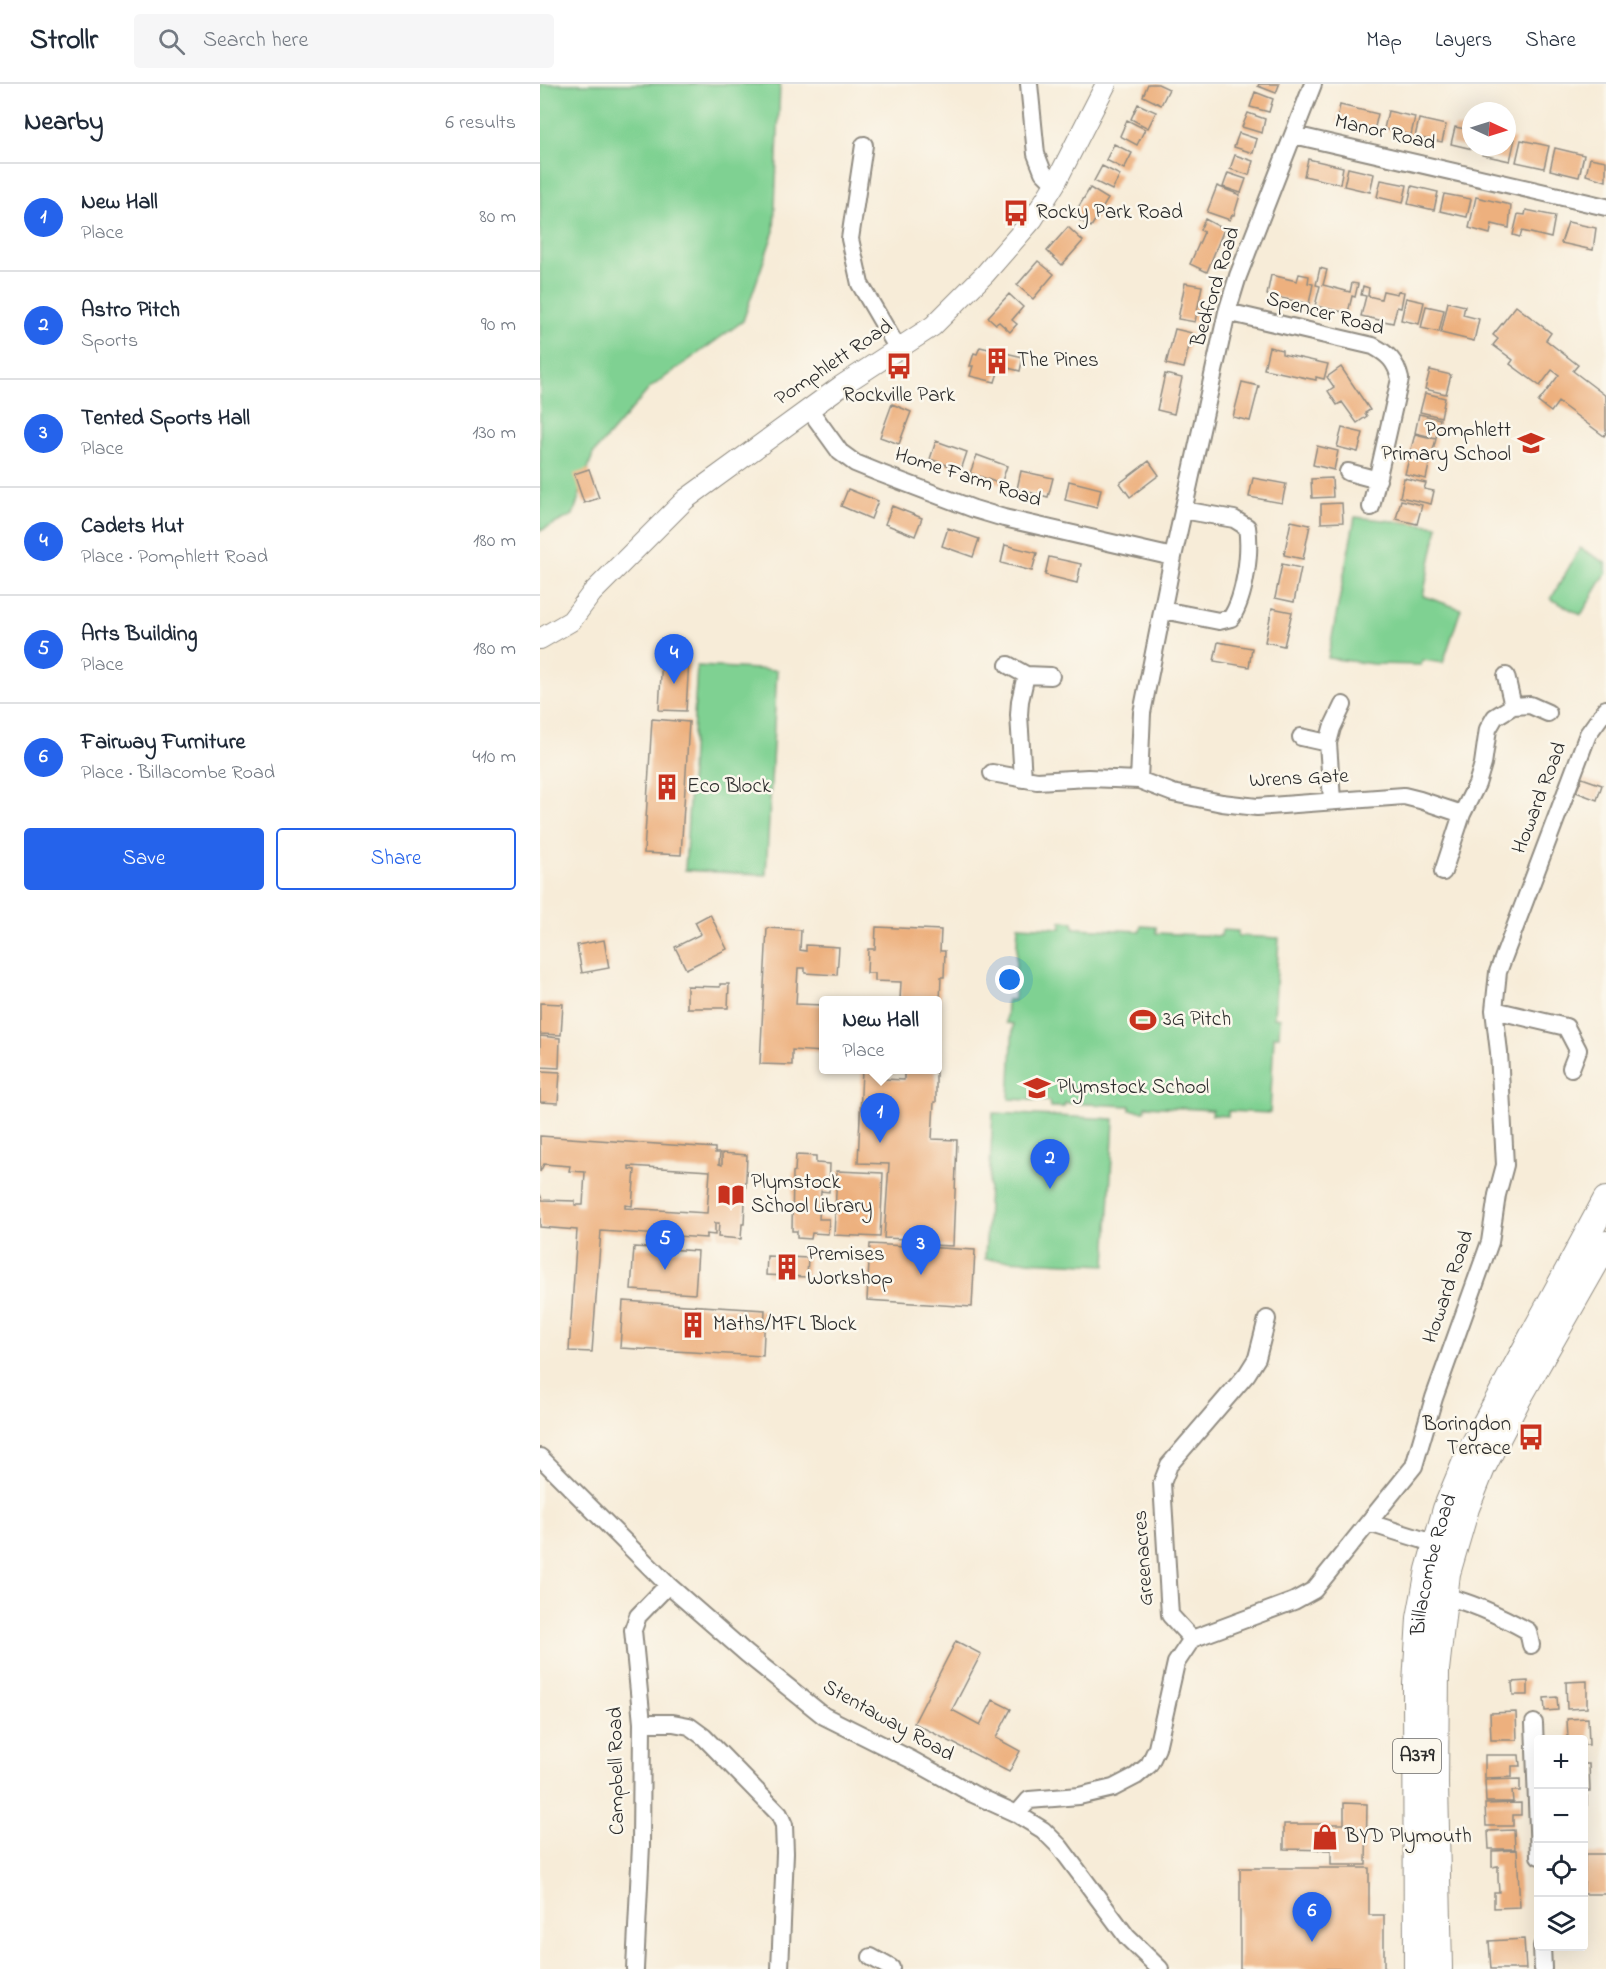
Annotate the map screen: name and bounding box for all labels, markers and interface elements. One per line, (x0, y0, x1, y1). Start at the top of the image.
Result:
search box (134, 14, 554, 68)
text: Strollr (30, 21, 98, 62)
icon: search (155, 25, 188, 58)
text: Search here (203, 25, 308, 57)
text: Map (1366, 26, 1402, 56)
text: Layers (1435, 26, 1492, 56)
text: Share (1525, 26, 1576, 56)
north arrow (1462, 102, 1516, 156)
text: Nearby (24, 104, 103, 142)
street label: Manor Road (1332, 107, 1439, 159)
text: 6 results (445, 109, 516, 138)
text: New Hall (81, 187, 158, 219)
bus stop icon: Rocky Park Road (1001, 198, 1031, 228)
place label: Rocky Park Road (1036, 198, 1183, 230)
text: 1 (40, 203, 47, 232)
text: 80 m (479, 203, 516, 232)
text: Place (81, 219, 123, 248)
street label: Bedford Road (1183, 223, 1249, 352)
street label: Spencer Road (1263, 284, 1387, 344)
text: Astro Pitch (81, 295, 180, 327)
text: 2 (39, 311, 48, 340)
text: 90 m (481, 311, 516, 340)
street label: Pomphlett Road (769, 312, 899, 414)
text: Sports (81, 327, 138, 356)
building icon: The Pines (982, 346, 1012, 376)
place label: The Pines (1017, 346, 1099, 376)
bus stop icon: Rockville Park (884, 351, 914, 381)
place label: Rockville Park (843, 381, 956, 411)
text: Tented Sports Hall (81, 403, 250, 435)
place label: Pomphlett Primary School (1381, 416, 1511, 472)
text: 3 (39, 419, 48, 448)
text: 130 m (472, 419, 516, 448)
school or university icon: Pomphlett Primary School (1516, 428, 1546, 458)
text: Place (81, 435, 123, 464)
street label: Home Farm Road (891, 440, 1045, 516)
text: Cadets Hut (81, 511, 184, 543)
text: 4 (39, 527, 48, 556)
text: 180 m (473, 527, 516, 556)
text: Place · Pomphlett Road (81, 543, 268, 572)
text: Arts Building (81, 619, 198, 651)
pin: 4 (654, 634, 694, 684)
text: 5 (38, 635, 49, 664)
text: 180 m (473, 635, 516, 664)
text: Place (81, 651, 123, 680)
text: Fairway Furniture (81, 727, 245, 759)
street label: Howard Road (1505, 738, 1575, 858)
text: 6 (39, 743, 48, 772)
text: 410 m (472, 743, 516, 772)
text: Place · Billacombe Road (81, 759, 275, 788)
street label: Wrens Gate (1249, 761, 1350, 797)
building icon: Eco Block (652, 772, 682, 802)
place label: Eco Block (687, 772, 772, 802)
button: Save (24, 828, 264, 890)
button: Share (276, 828, 516, 890)
your location (995, 965, 1024, 994)
popup (819, 996, 942, 1074)
text: New Hall (842, 1005, 919, 1037)
sports icon: 3G Pitch (1128, 1005, 1158, 1035)
place label: 3G Pitch (1163, 1005, 1231, 1035)
text: Place (842, 1037, 885, 1066)
school or university icon: Plymstock School (1022, 1073, 1052, 1103)
place label: Plymstock School (1057, 1073, 1209, 1105)
pin: 1 (860, 1094, 900, 1143)
pin: 2 (1030, 1140, 1070, 1189)
place label: Plymstock School Library (751, 1168, 872, 1224)
library icon: Plymstock School Library (716, 1180, 746, 1210)
pin: 5 (646, 1220, 684, 1270)
pin: 3 (902, 1226, 940, 1275)
street label: Howard Road (1416, 1226, 1482, 1347)
place label: Premises Workshop (807, 1240, 893, 1294)
building icon: Premises Workshop (772, 1252, 802, 1282)
building icon: Maths/MFL Block (678, 1310, 708, 1340)
place label: Maths/MFL Block (713, 1310, 857, 1340)
place label: Boringdon Terrace (1422, 1410, 1512, 1464)
bus stop icon: Boringdon Terrace (1516, 1422, 1546, 1452)
street label: Billacombe Road (1404, 1489, 1466, 1637)
street label: Greenacres (1126, 1509, 1162, 1607)
street label: Stentaway Road (816, 1672, 959, 1771)
street label: Campbell Road (601, 1706, 633, 1835)
map controls (1534, 1735, 1588, 1951)
button: + (1534, 1735, 1588, 1789)
road number: A379 (1393, 1739, 1441, 1773)
button: − (1534, 1789, 1588, 1843)
shop icon: BYD Plymouth (1310, 1822, 1340, 1852)
place label: BYD Plymouth (1344, 1822, 1472, 1854)
button: locate (1534, 1843, 1588, 1897)
pin: 6 (1292, 1892, 1332, 1942)
button: layers (1534, 1897, 1588, 1951)

